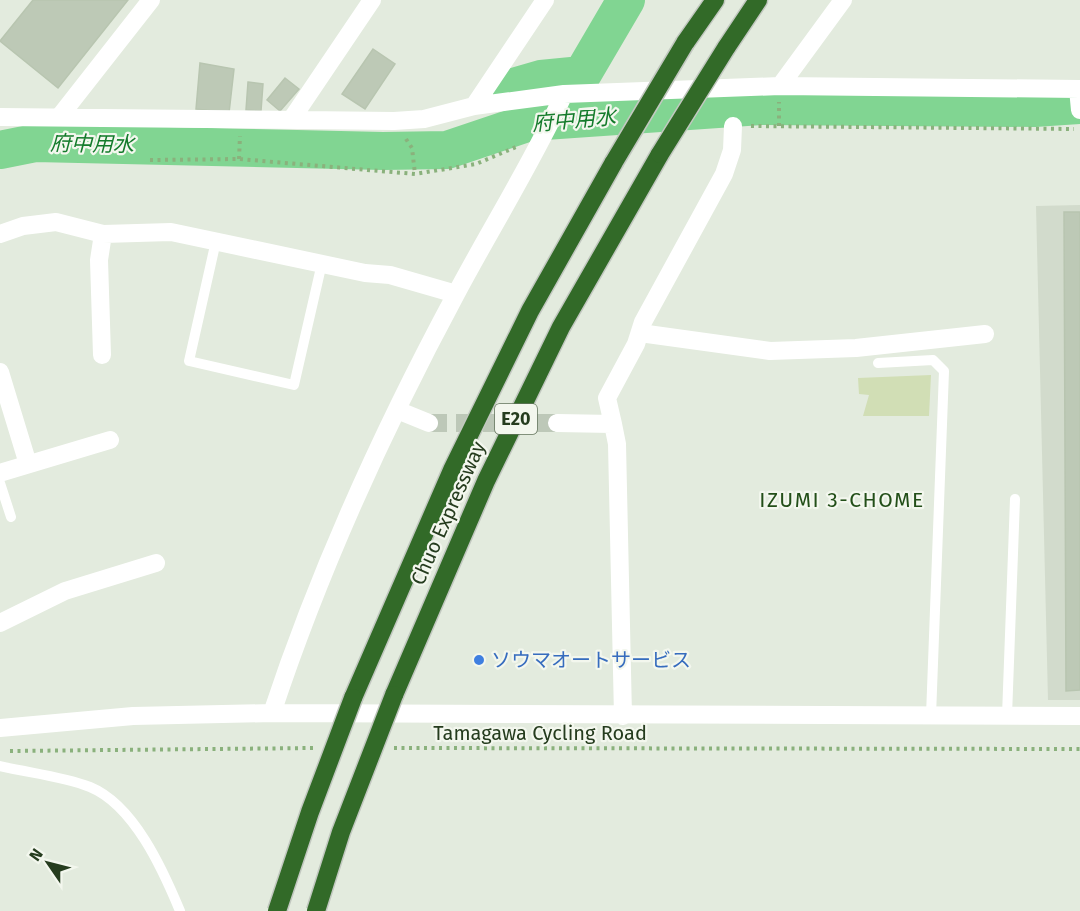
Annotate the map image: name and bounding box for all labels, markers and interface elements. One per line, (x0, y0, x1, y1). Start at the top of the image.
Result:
water label: 府中用水 (531, 103, 619, 137)
water label: 府中用水 (50, 130, 136, 158)
road number: E20 (495, 404, 537, 434)
street label: Chuo Expressway (406, 437, 490, 588)
district label: IZUMI 3-CHOME (759, 487, 925, 513)
place label: ソウマオートサービス (491, 648, 691, 672)
marker: ソウマオートサービス (472, 653, 486, 667)
street label: Tamagawa Cycling Road (433, 721, 647, 745)
north arrow (18, 833, 78, 893)
text: N (25, 845, 47, 864)

